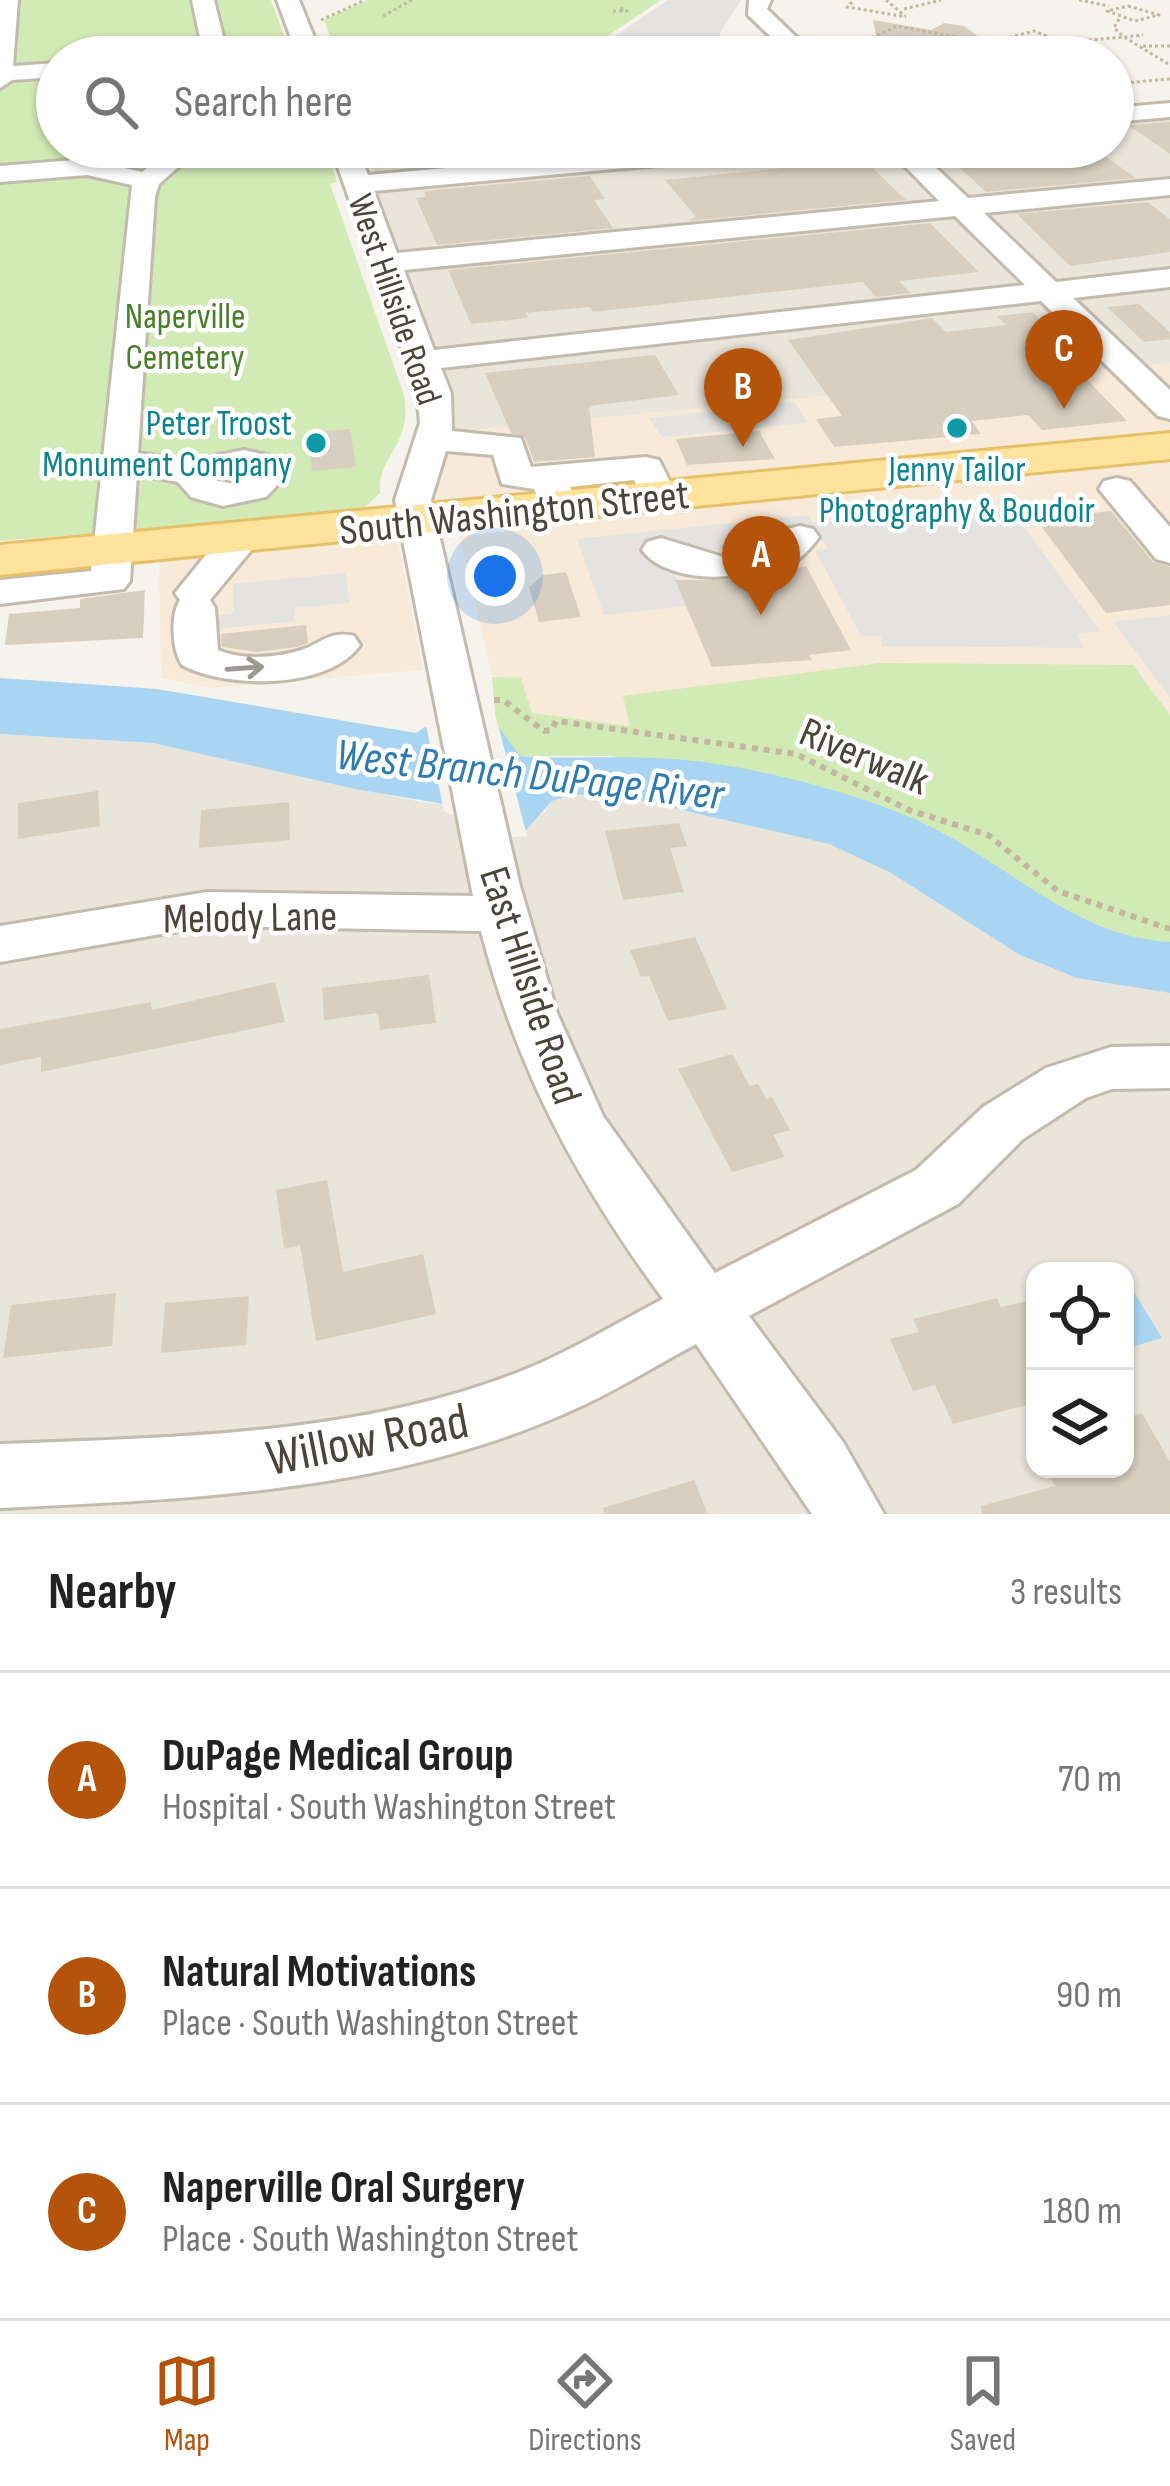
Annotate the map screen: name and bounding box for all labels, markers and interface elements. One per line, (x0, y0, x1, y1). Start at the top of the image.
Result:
search box (36, 36, 1134, 168)
icon: search (78, 69, 144, 135)
text: Search here (174, 75, 353, 130)
street label: West Hillside Road (337, 189, 450, 411)
park label: Naperville Cemetery (125, 296, 245, 380)
pin: C (1025, 310, 1103, 409)
pin: B (704, 348, 782, 447)
place label: Peter Troost Monument Company (42, 403, 292, 487)
marker: Jenny Tailor Photography & Boudoir (944, 415, 970, 441)
marker: Peter Troost Monument Company (303, 430, 329, 456)
place label: Jenny Tailor Photography & Boudoir (819, 449, 1095, 533)
street label: South Washington Street (337, 470, 692, 557)
pin: A (722, 516, 800, 615)
your location (465, 546, 525, 606)
one-way arrow (225, 656, 264, 679)
street label: Riverwalk (792, 707, 936, 807)
water label: West Branch DuPage River (333, 728, 727, 823)
street label: East Hillside Road (467, 861, 592, 1111)
street label: Melody Lane (163, 891, 338, 946)
map controls (1026, 1262, 1134, 1478)
button: locate (1026, 1262, 1134, 1370)
button: layers (1026, 1370, 1134, 1478)
street label: Willow Road (261, 1391, 474, 1490)
text: Nearby (48, 1562, 177, 1623)
text: 3 results (1010, 1569, 1122, 1616)
text: DuPage Medical Group (162, 1729, 514, 1784)
text: A (78, 1756, 96, 1803)
text: 70 m (1058, 1756, 1122, 1803)
text: Hospital · South Washington Street (162, 1784, 616, 1831)
text: Natural Motivations (162, 1945, 476, 2000)
text: B (78, 1972, 96, 2019)
text: 90 m (1056, 1972, 1122, 2019)
text: Place · South Washington Street (162, 2000, 578, 2047)
text: Naperville Oral Surgery (162, 2161, 525, 2216)
text: C (77, 2188, 97, 2235)
text: 180 m (1043, 2188, 1122, 2235)
text: Place · South Washington Street (162, 2216, 578, 2263)
tab: Map (154, 2348, 220, 2460)
tab: Directions (528, 2348, 642, 2460)
tab: Saved (950, 2348, 1016, 2460)

